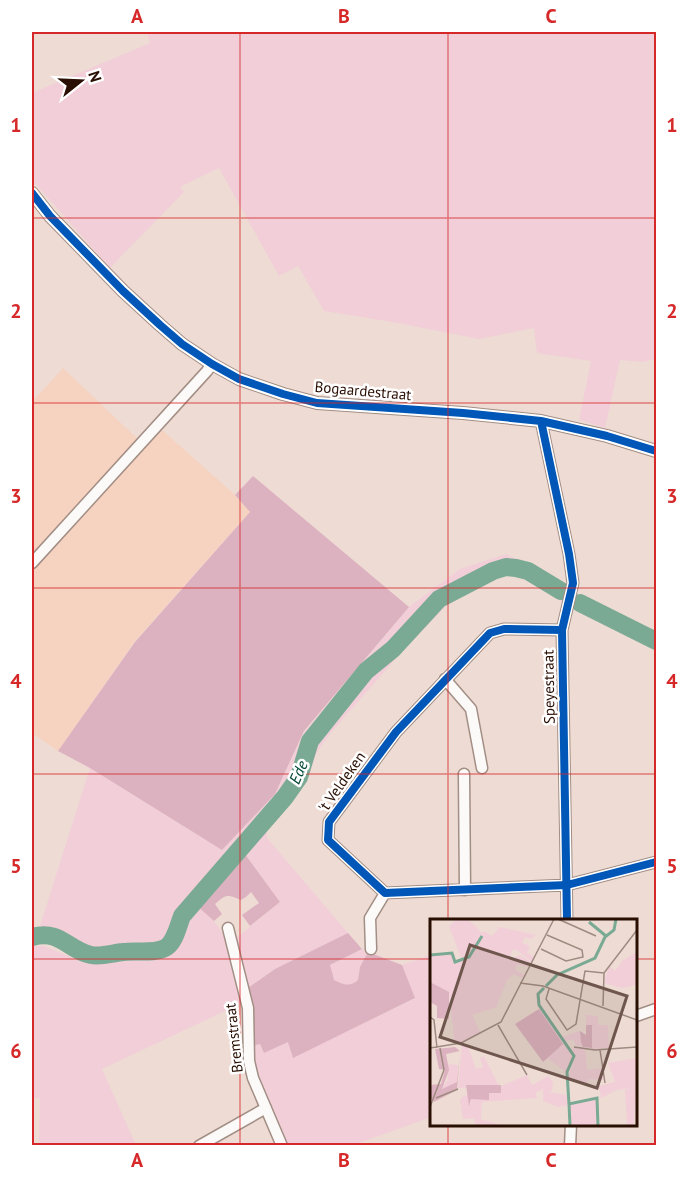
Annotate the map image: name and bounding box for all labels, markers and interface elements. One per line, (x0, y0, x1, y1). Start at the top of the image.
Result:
text: A (131, 3, 144, 29)
text: B (338, 3, 350, 29)
text: C (545, 3, 557, 29)
north arrow (51, 51, 111, 111)
text: N (84, 68, 106, 84)
text: 1 (10, 112, 22, 138)
text: 1 (666, 112, 678, 138)
text: 2 (10, 298, 22, 324)
text: 2 (666, 298, 678, 324)
street label: Bogaardestraat (314, 377, 412, 404)
text: 3 (10, 483, 22, 509)
text: 3 (666, 483, 678, 509)
street label: Speyestraat (538, 650, 559, 724)
text: 4 (10, 668, 22, 694)
text: 4 (666, 668, 678, 694)
street label: 't Veldeken (314, 748, 369, 816)
water label: Ede (284, 757, 312, 787)
text: 5 (10, 853, 22, 879)
text: 5 (666, 853, 678, 879)
inset map (430, 919, 637, 1126)
street label: Bremstraat (220, 1002, 247, 1074)
text: 6 (10, 1038, 22, 1064)
text: 6 (666, 1038, 678, 1064)
text: A (131, 1147, 144, 1173)
text: B (338, 1147, 350, 1173)
text: C (545, 1147, 557, 1173)

